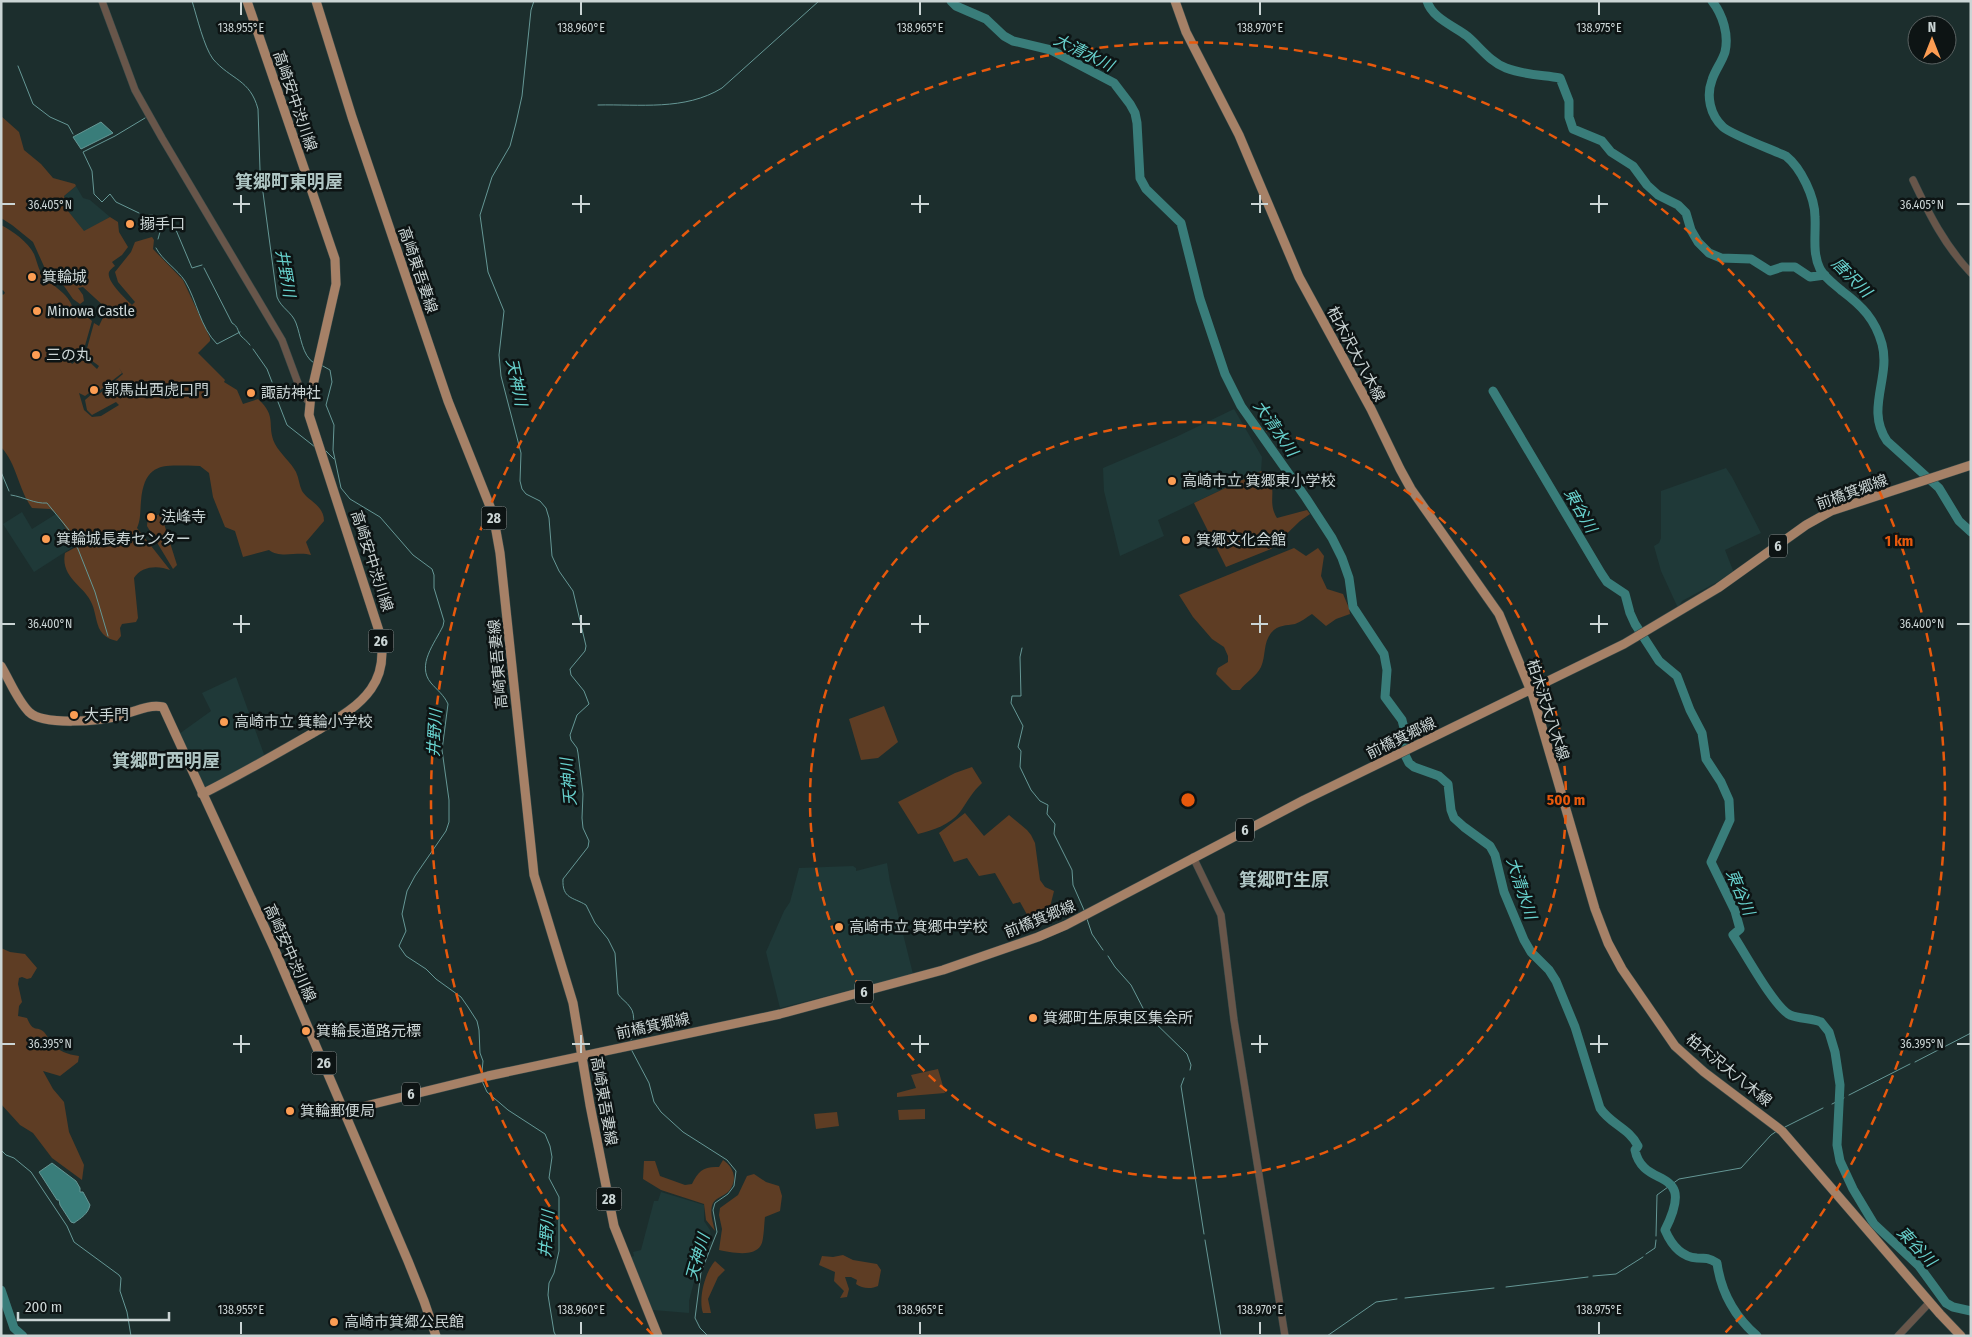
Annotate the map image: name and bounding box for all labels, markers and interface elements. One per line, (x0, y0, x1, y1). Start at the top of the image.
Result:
north arrow (1907, 15, 1957, 65)
text: N (1928, 19, 1936, 36)
text: 138.955°E (218, 21, 264, 35)
text: 138.960°E (557, 21, 605, 35)
text: 138.965°E (897, 21, 944, 35)
text: 138.970°E (1237, 21, 1283, 35)
text: 138.975°E (1576, 21, 1622, 35)
water label: 大清水川 (1051, 30, 1118, 76)
street label: 高崎安中渋川線 (269, 48, 321, 154)
district label: 箕郷町東明屋 (235, 171, 343, 193)
text: 36.405°N (28, 198, 72, 212)
text: 36.405°N (1900, 198, 1944, 212)
place label: 搦手口 (140, 215, 185, 233)
marker: 搦手口 (124, 218, 136, 230)
street label: 高崎東吾妻線 (395, 225, 441, 315)
water label: 井野川 (272, 248, 299, 300)
water label: 唐沢川 (1828, 254, 1877, 302)
place label: 箕輪城 (42, 268, 87, 286)
marker: 箕輪城 (26, 271, 38, 283)
place label: Minowa Castle (47, 302, 135, 320)
street label: 柏木沢大八木線 (1323, 303, 1389, 405)
marker: Minowa Castle (31, 305, 43, 317)
place label: 三の丸 (46, 346, 91, 364)
marker: 三の丸 (30, 349, 42, 361)
water label: 天神川 (502, 357, 531, 410)
place label: 郭馬出西虎口門 (104, 381, 209, 399)
marker: 郭馬出西虎口門 (88, 384, 100, 396)
place label: 諏訪神社 (261, 384, 321, 402)
marker: 諏訪神社 (245, 387, 257, 399)
water label: 大清水川 (1249, 397, 1303, 462)
street label: 前橋箕郷線 (1814, 471, 1890, 513)
place label: 高崎市立 箕郷東小学校 (1182, 472, 1336, 490)
marker: 高崎市立 箕郷東小学校 (1166, 475, 1178, 487)
water label: 東谷川 (1560, 485, 1602, 538)
road number: 28 (482, 506, 506, 530)
place label: 法峰寺 (161, 508, 206, 526)
street label: 高崎安中渋川線 (347, 508, 397, 614)
marker: 法峰寺 (145, 511, 157, 523)
place label: 箕輪城長寿センター (56, 530, 191, 548)
place label: 箕郷文化会館 (1196, 531, 1286, 549)
text: 1 km (1885, 532, 1913, 550)
marker: 箕輪城長寿センター (40, 533, 52, 545)
marker: 箕郷文化会館 (1180, 534, 1192, 546)
road number: 6 (1769, 534, 1787, 558)
text: 36.400°N (28, 617, 72, 631)
text: 36.400°N (1900, 617, 1944, 631)
street label: 高崎東吾妻線 (485, 618, 511, 710)
road number: 26 (368, 630, 394, 652)
street label: 柏木沢大八木線 (1523, 657, 1573, 763)
place label: 大手門 (84, 706, 129, 724)
water label: 井野川 (424, 707, 445, 757)
marker: 大手門 (68, 709, 80, 721)
place label: 高崎市立 箕輪小学校 (234, 713, 373, 731)
street label: 前橋箕郷線 (1363, 713, 1439, 763)
marker: 高崎市立 箕輪小学校 (218, 716, 230, 728)
district label: 箕郷町西明屋 (112, 750, 220, 772)
water label: 天神川 (557, 755, 580, 807)
centre of rings (1179, 791, 1197, 809)
text: 500 m (1547, 791, 1585, 809)
road number: 6 (1236, 818, 1254, 842)
water label: 大清水川 (1503, 855, 1541, 923)
water label: 東谷川 (1722, 866, 1759, 920)
district label: 箕郷町生原 (1239, 869, 1329, 891)
street label: 前橋箕郷線 (1002, 897, 1078, 941)
street label: 高崎安中渋川線 (260, 901, 320, 1005)
place label: 高崎市立 箕郷中学校 (849, 918, 988, 936)
marker: 高崎市立 箕郷中学校 (833, 921, 845, 933)
road number: 6 (855, 980, 873, 1004)
street label: 前橋箕郷線 (614, 1009, 692, 1043)
place label: 箕郷町生原東区集会所 (1043, 1009, 1193, 1027)
marker: 箕郷町生原東区集会所 (1027, 1012, 1039, 1024)
place label: 箕輪長道路元標 (316, 1022, 421, 1040)
marker: 箕輪長道路元標 (300, 1025, 312, 1037)
street label: 柏木沢大八木線 (1683, 1030, 1775, 1110)
text: 36.395°N (28, 1037, 72, 1051)
text: 36.395°N (1900, 1037, 1944, 1051)
road number: 26 (312, 1052, 336, 1074)
street label: 高崎東吾妻線 (587, 1055, 621, 1147)
road number: 6 (402, 1082, 420, 1106)
place label: 箕輪郵便局 (300, 1102, 375, 1120)
marker: 箕輪郵便局 (284, 1105, 296, 1117)
road number: 28 (596, 1188, 622, 1210)
water label: 井野川 (535, 1207, 558, 1259)
water label: 東谷川 (1893, 1222, 1942, 1272)
water label: 天神川 (682, 1230, 714, 1283)
scale bar (18, 1290, 169, 1322)
text: 200 m (25, 1298, 62, 1316)
text: 138.955°E (218, 1303, 264, 1317)
text: 138.960°E (557, 1303, 605, 1317)
text: 138.965°E (897, 1303, 944, 1317)
text: 138.970°E (1237, 1303, 1283, 1317)
text: 138.975°E (1576, 1303, 1622, 1317)
place label: 高崎市箕郷公民館 (344, 1313, 464, 1331)
marker: 高崎市箕郷公民館 (328, 1316, 340, 1328)

